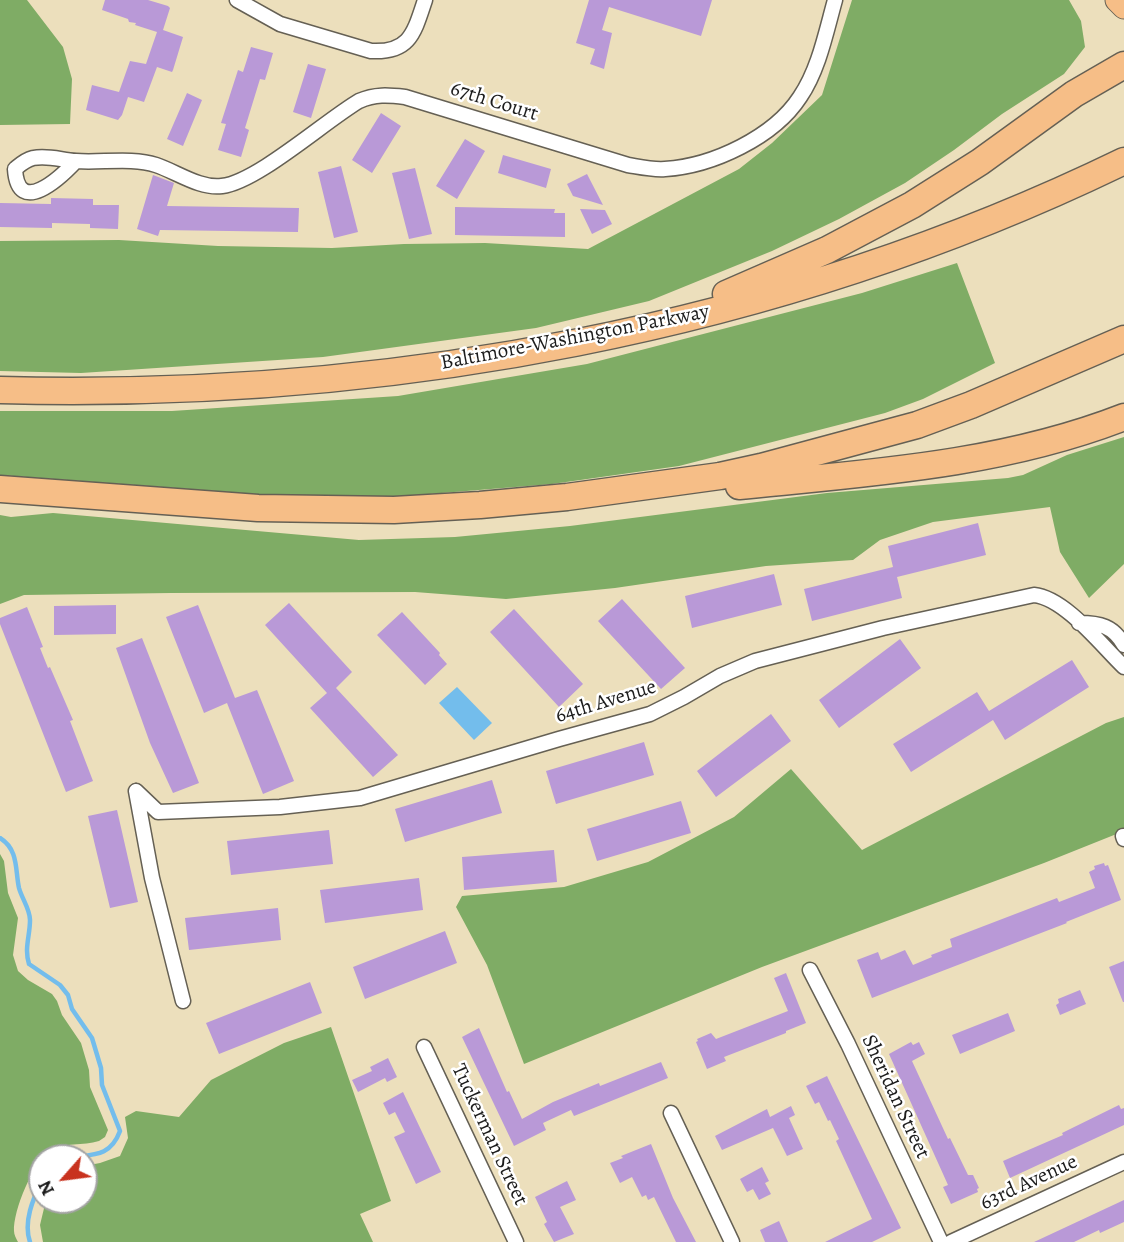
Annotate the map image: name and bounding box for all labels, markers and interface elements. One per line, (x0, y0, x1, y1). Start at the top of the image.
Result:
street label: 67th Court (447, 77, 541, 127)
street label: Baltimore-Washington Parkway (439, 300, 711, 376)
street label: 64th Avenue (553, 675, 659, 729)
street label: Sheridan Street (855, 1031, 935, 1163)
street label: Tuckerman Street (445, 1060, 533, 1210)
north arrow (28, 1144, 98, 1214)
street label: 63rd Avenue (976, 1150, 1082, 1216)
text: N (31, 1176, 61, 1200)

